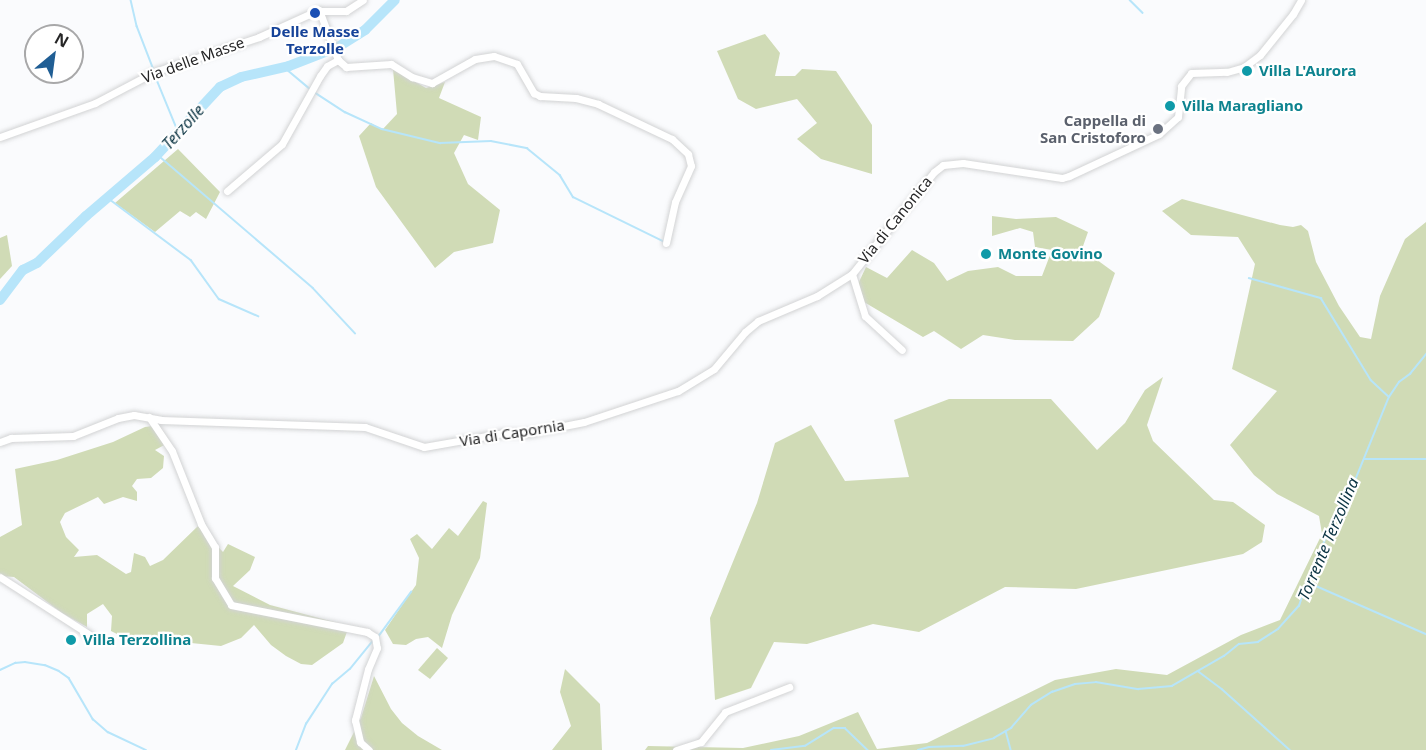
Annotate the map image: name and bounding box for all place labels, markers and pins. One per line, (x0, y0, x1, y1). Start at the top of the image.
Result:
marker: Delle Masse Terzolle (308, 6, 322, 20)
place label: Delle Masse Terzolle (271, 22, 359, 57)
place label: Villa L'Aurora (1259, 62, 1356, 80)
marker: Villa L'Aurora (1240, 64, 1254, 78)
place label: Villa Maragliano (1182, 97, 1303, 115)
marker: Villa Maragliano (1163, 99, 1177, 113)
place label: Cappella di San Cristoforo (1040, 111, 1146, 146)
marker: Cappella di San Cristoforo (1151, 122, 1165, 136)
place label: Monte Govino (998, 245, 1103, 263)
marker: Monte Govino (979, 247, 993, 261)
place label: Villa Terzollina (83, 631, 191, 649)
marker: Villa Terzollina (64, 633, 78, 647)

